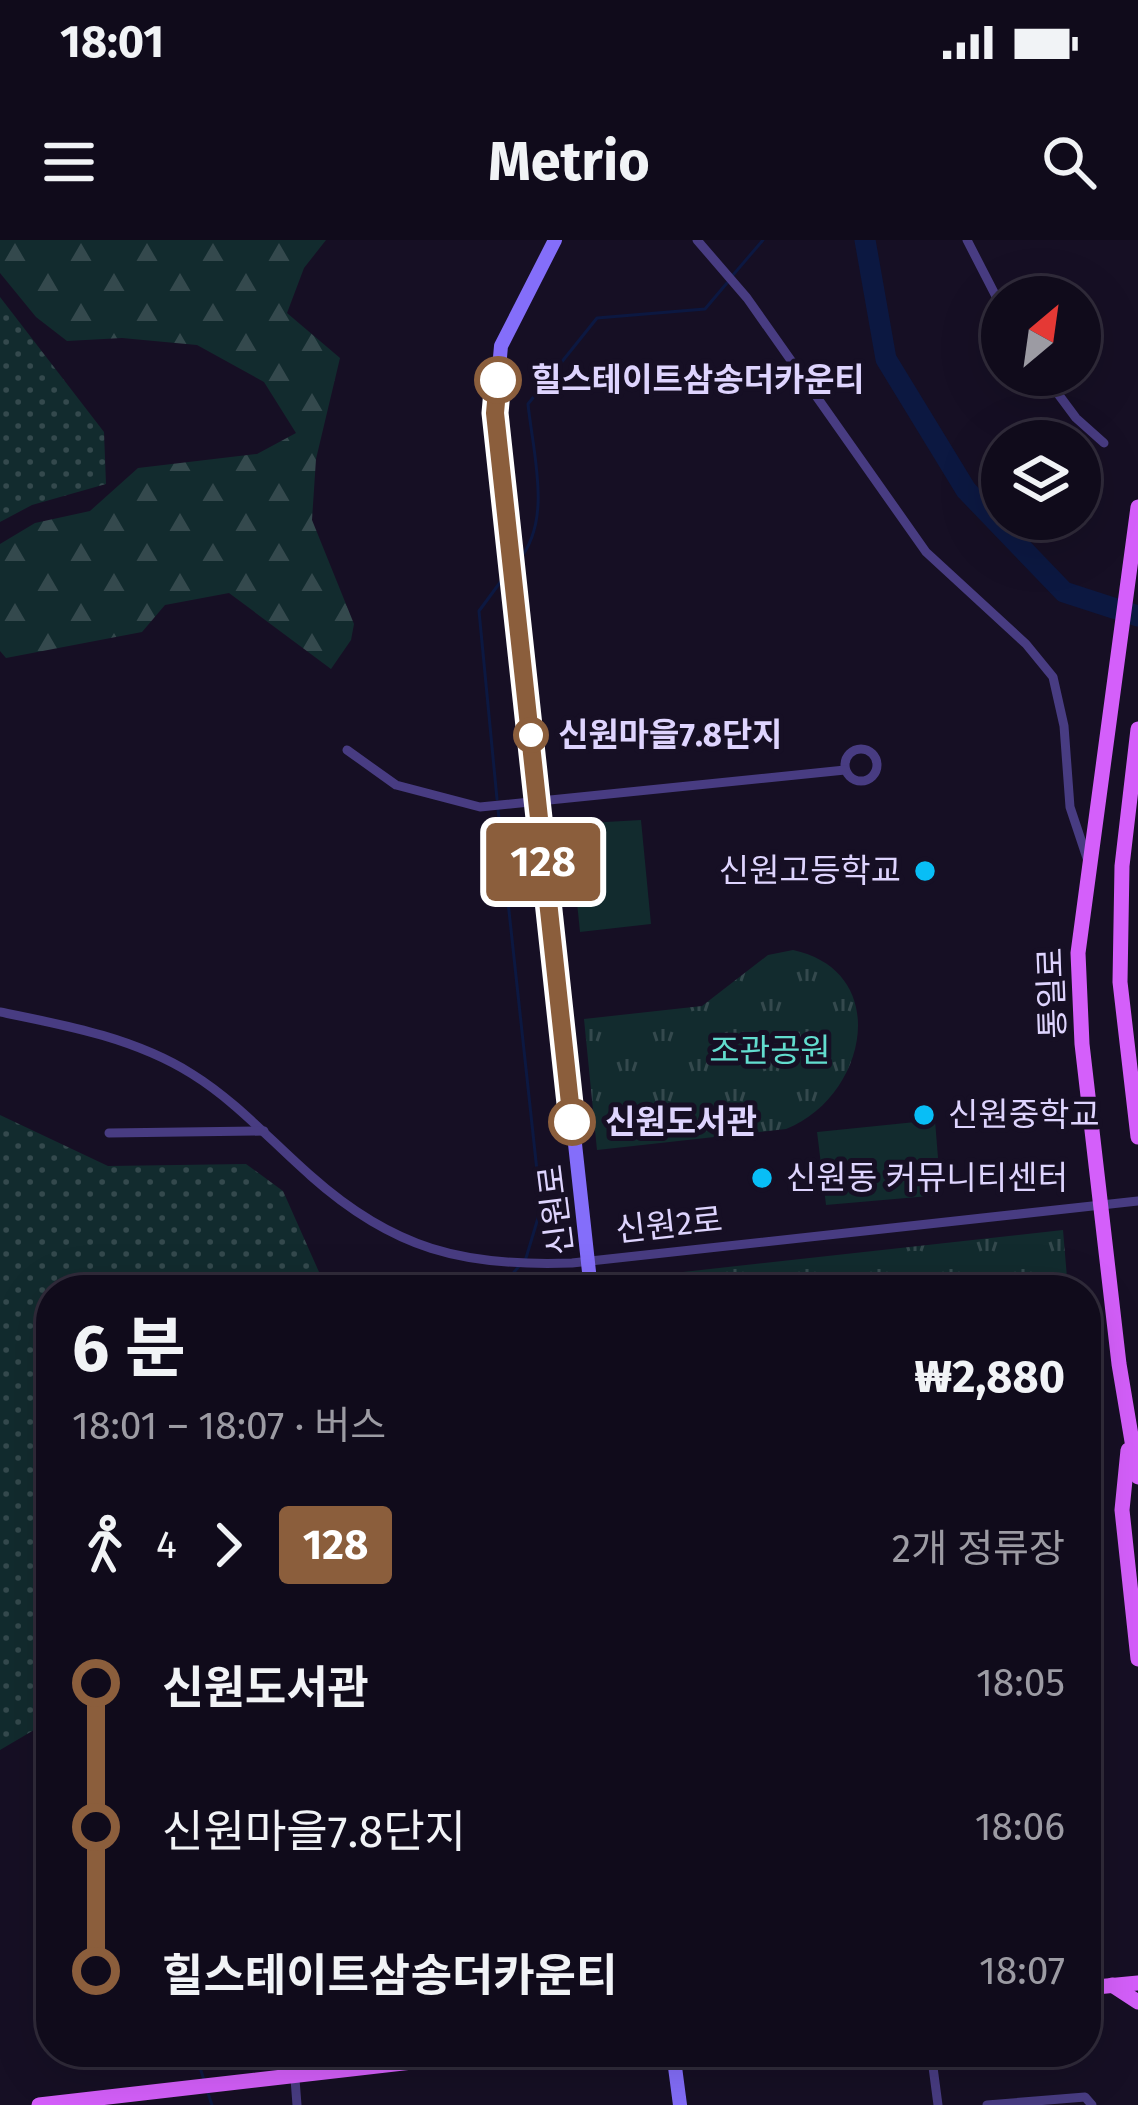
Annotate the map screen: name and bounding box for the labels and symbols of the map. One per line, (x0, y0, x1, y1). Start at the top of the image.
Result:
north arrow (981, 276, 1101, 396)
marker: 힐스테이트삼송더카운티 (476, 358, 520, 402)
place label: 힐스테이트삼송더카운티 (531, 360, 865, 400)
place label: 신원마을7.8단지 (558, 715, 783, 755)
marker: 신원마을7.8단지 (515, 719, 547, 751)
line badge: 128 (474, 823, 612, 901)
place label: 신원고등학교 (719, 851, 901, 891)
marker: 신원고등학교 (912, 858, 938, 884)
street label: 통일로 (1030, 947, 1074, 1039)
park label: 조관공원 (709, 1031, 831, 1071)
place label: 신원중학교 (948, 1095, 1100, 1135)
marker: 신원도서관 (550, 1100, 594, 1144)
place label: 신원도서관 (605, 1102, 757, 1142)
marker: 신원중학교 (911, 1102, 937, 1128)
place label: 신원동 커뮤니티센터 (786, 1158, 1068, 1198)
street label: 신원로 (531, 1162, 581, 1258)
marker: 신원동 커뮤니티센터 (749, 1165, 775, 1191)
street label: 신원2로 (613, 1199, 725, 1251)

